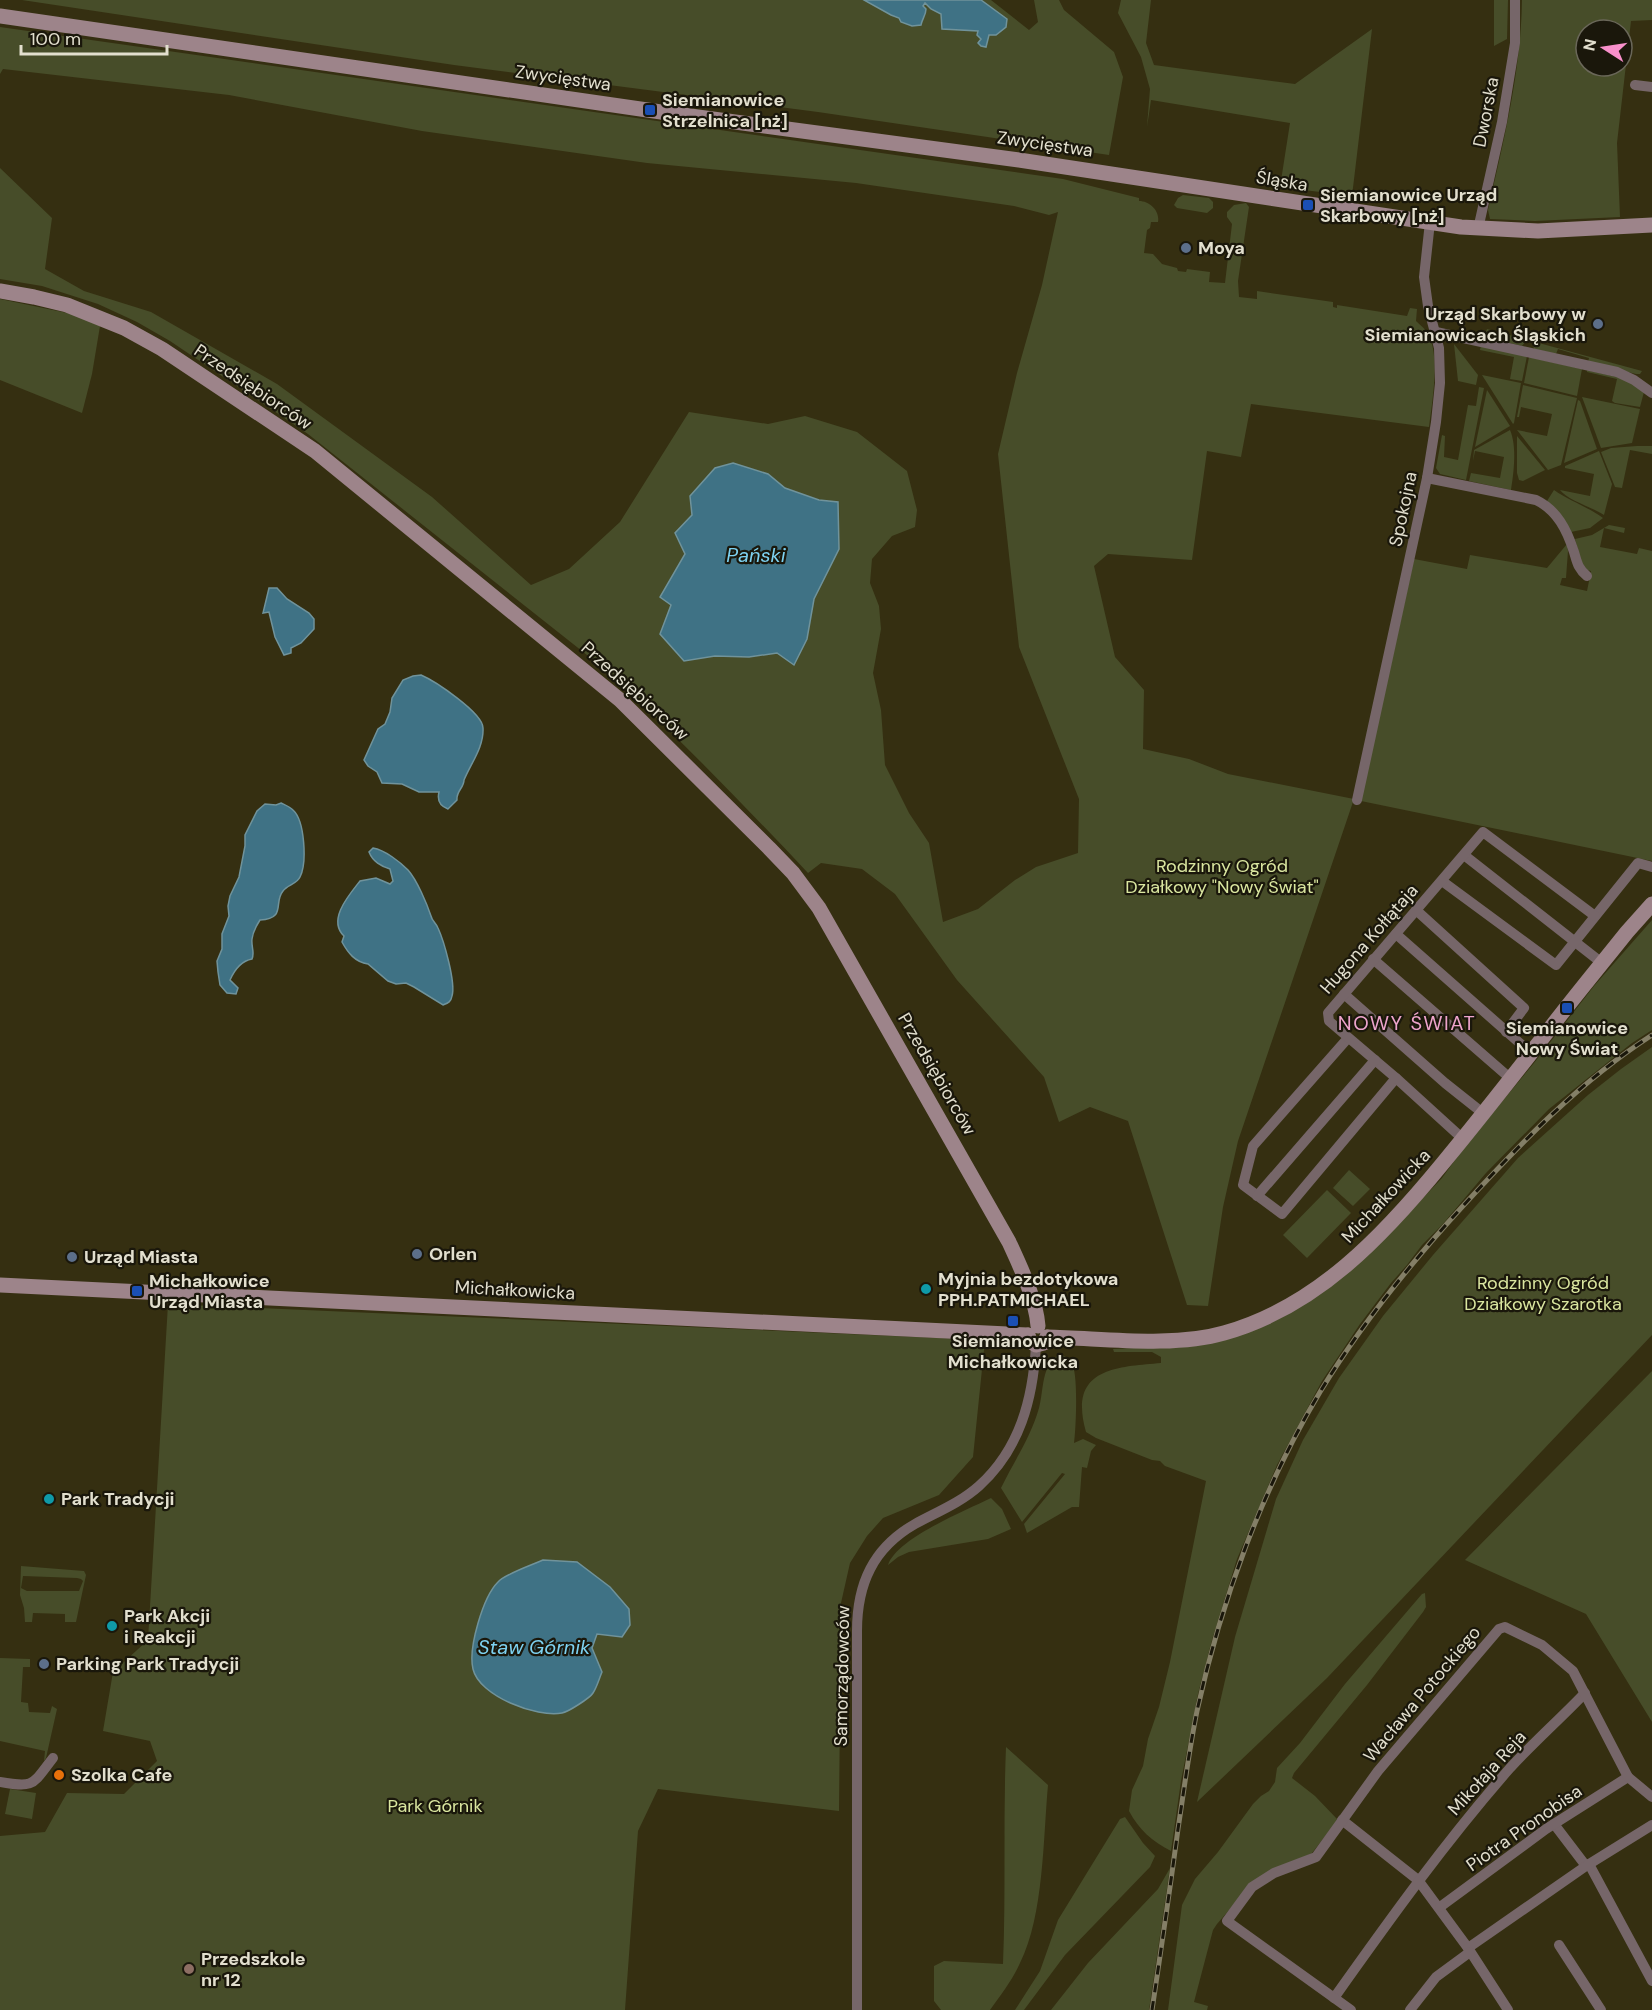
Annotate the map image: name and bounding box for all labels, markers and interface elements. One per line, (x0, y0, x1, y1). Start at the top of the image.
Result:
scale bar (21, 18, 166, 56)
north arrow (1574, 18, 1634, 78)
text: 100 m (30, 27, 81, 51)
text: N (1578, 37, 1601, 53)
street label: Zwycięstwa (514, 59, 612, 97)
street label: Dworska (1467, 75, 1505, 149)
place label: Siemianowice Strzelnica [nż] (662, 88, 788, 133)
marker: Siemianowice Strzelnica [nż] (643, 103, 657, 117)
street label: Zwycięstwa (996, 125, 1094, 163)
street label: Śląska (1254, 165, 1310, 197)
place label: Siemianowice Urząd Skarbowy [nż] (1320, 183, 1497, 228)
marker: Siemianowice Urząd Skarbowy [nż] (1301, 198, 1315, 212)
place label: Moya (1198, 236, 1245, 260)
marker: Moya (1179, 241, 1193, 255)
place label: Urząd Skarbowy w Siemianowicach Śląskich (1365, 302, 1586, 347)
marker: Urząd Skarbowy w Siemianowicach Śląskich (1591, 317, 1605, 331)
street label: Przedsiębiorców (189, 339, 317, 436)
street label: Spokojna (1383, 469, 1423, 549)
water label: Pański (726, 542, 787, 568)
street label: Przedsiębiorców (576, 636, 694, 746)
park label: Rodzinny Ogród Działkowy "Nowy Świat" (1125, 854, 1319, 899)
street label: Hugona Kołłątaja (1315, 879, 1423, 999)
marker: Siemianowice Nowy Świat (1560, 1001, 1574, 1015)
street label: Przedsiębiorców (892, 1009, 982, 1140)
district label: NOWY ŚWIAT (1338, 1010, 1476, 1036)
place label: Siemianowice Nowy Świat (1506, 1016, 1628, 1061)
street label: Michałkowicka (1336, 1144, 1436, 1248)
place label: Orlen (429, 1242, 477, 1266)
place label: Urząd Miasta (84, 1245, 198, 1269)
marker: Orlen (410, 1247, 424, 1261)
marker: Urząd Miasta (65, 1250, 79, 1264)
place label: Myjnia bezdotykowa PPH.PATMICHAEL (938, 1267, 1118, 1312)
place label: Michałkowice Urząd Miasta (149, 1269, 270, 1314)
park label: Rodzinny Ogród Działkowy Szarotka (1464, 1271, 1622, 1316)
street label: Michałkowicka (454, 1275, 576, 1305)
marker: Myjnia bezdotykowa PPH.PATMICHAEL (919, 1282, 933, 1296)
marker: Michałkowice Urząd Miasta (130, 1284, 144, 1298)
marker: Siemianowice Michałkowicka (1006, 1314, 1020, 1328)
place label: Siemianowice Michałkowicka (948, 1329, 1078, 1374)
place label: Park Tradycji (61, 1487, 175, 1511)
marker: Park Tradycji (42, 1492, 56, 1506)
place label: Park Akcji i Reakcji (124, 1604, 210, 1649)
street label: Samorządowców (829, 1605, 855, 1747)
marker: Park Akcji i Reakcji (105, 1619, 119, 1633)
street label: Wacława Potockiego (1358, 1621, 1486, 1767)
water label: Staw Górnik (478, 1634, 591, 1660)
place label: Parking Park Tradycji (56, 1652, 239, 1676)
marker: Parking Park Tradycji (37, 1657, 51, 1671)
street label: Mikołaja Reja (1442, 1725, 1532, 1821)
place label: Szolka Cafe (71, 1763, 172, 1787)
marker: Szolka Cafe (52, 1768, 66, 1782)
street label: Piotra Pronobisa (1461, 1779, 1587, 1877)
park label: Park Górnik (387, 1794, 483, 1818)
place label: Przedszkole nr 12 (201, 1947, 306, 1992)
marker: Przedszkole nr 12 (182, 1962, 196, 1976)

